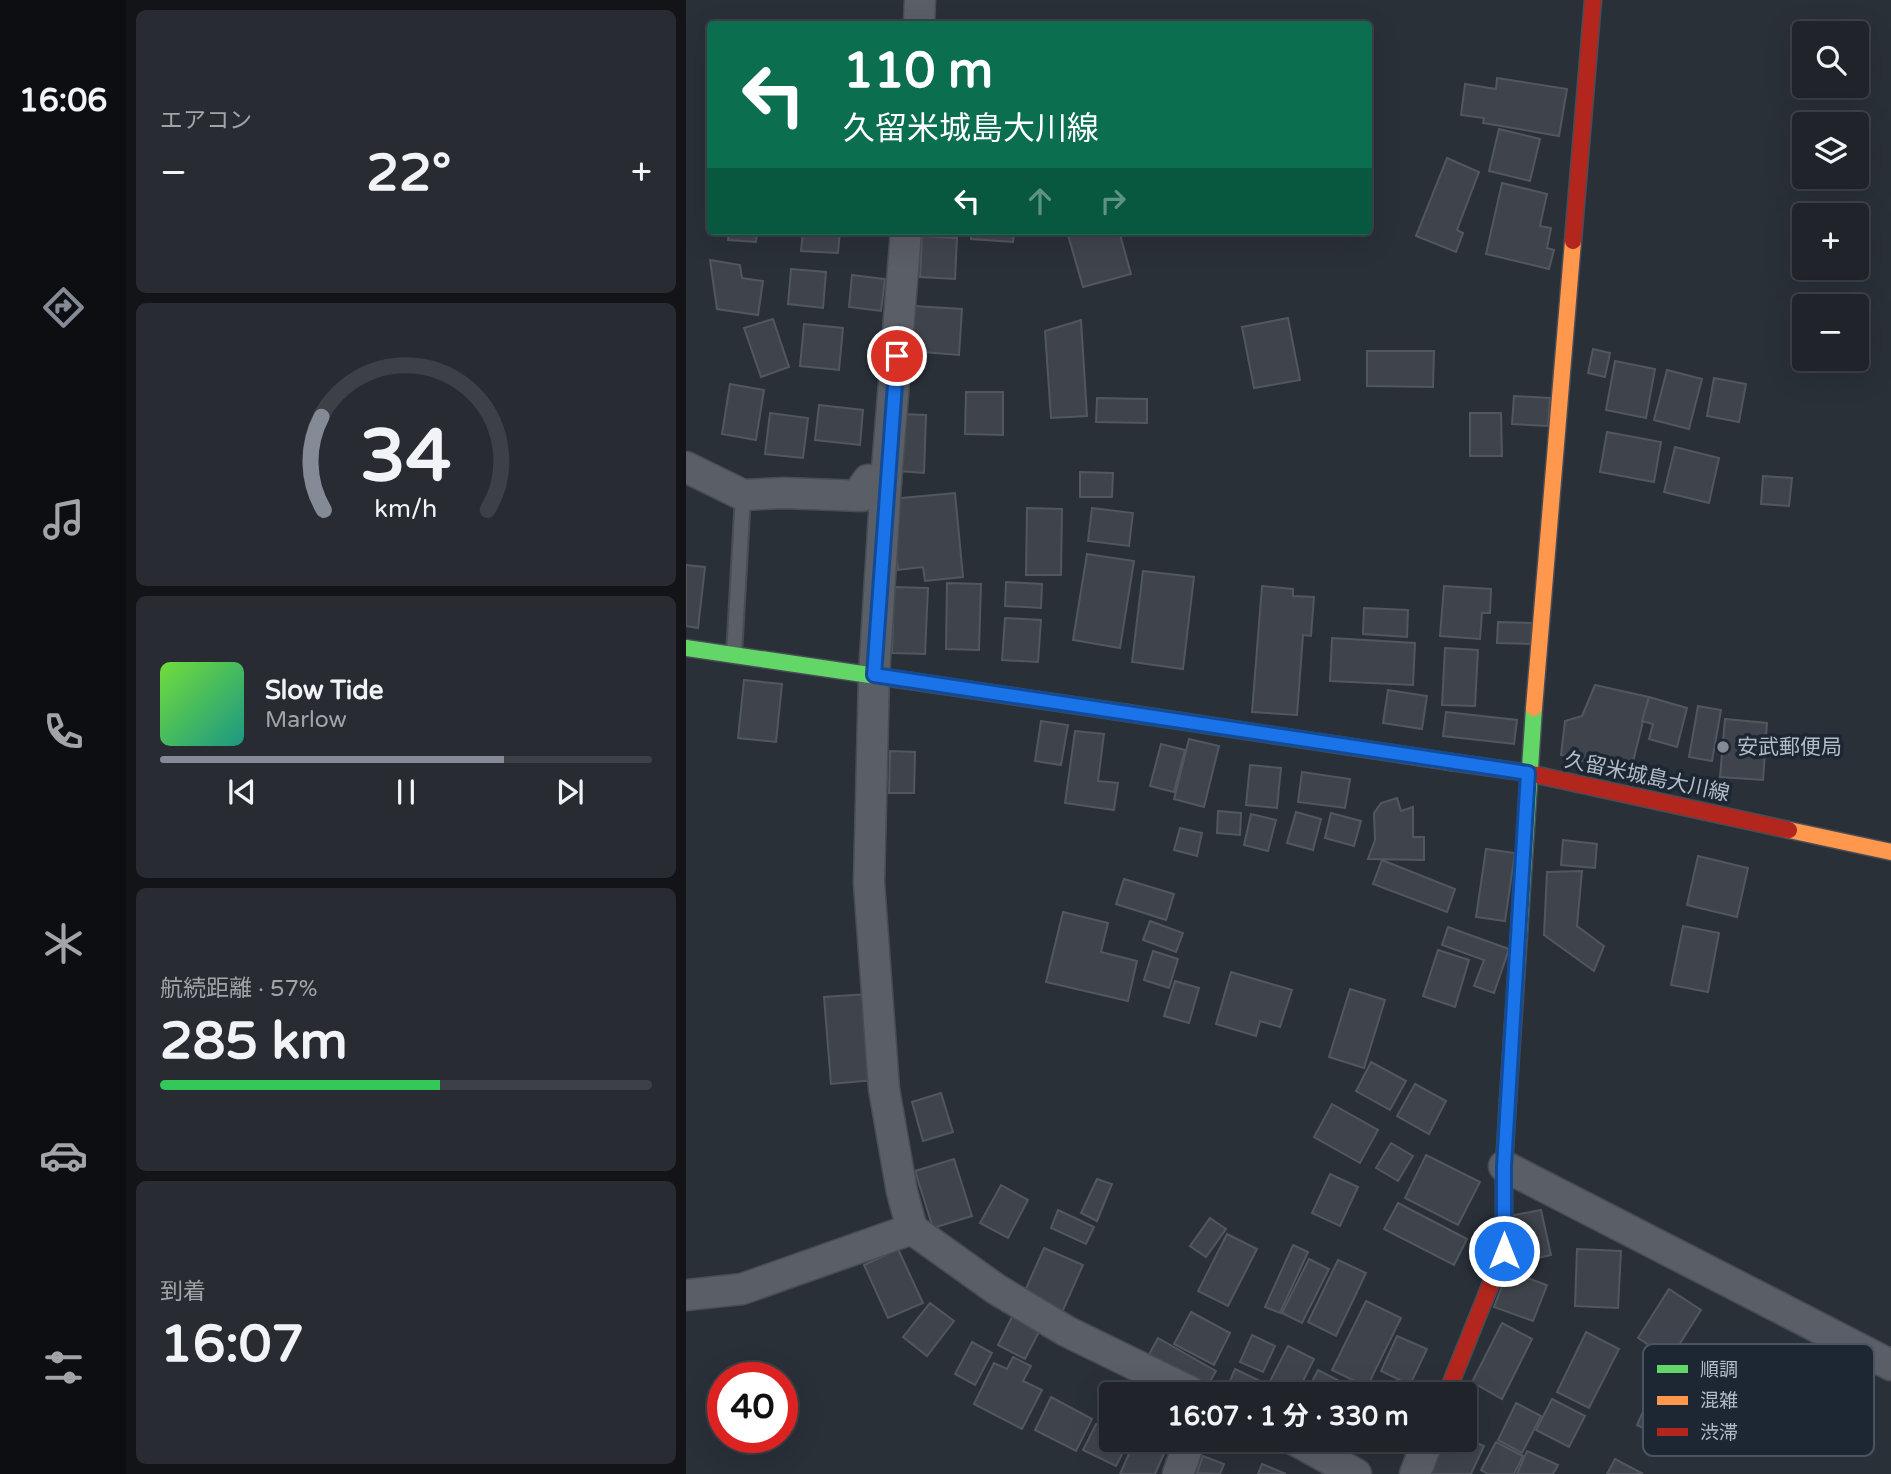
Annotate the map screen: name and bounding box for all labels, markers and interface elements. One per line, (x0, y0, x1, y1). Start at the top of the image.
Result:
map controls (1792, 21, 1869, 371)
button: search (1792, 21, 1869, 98)
text: 110 m (843, 42, 993, 101)
icon: left (728, 49, 819, 140)
text: 16:06 (19, 82, 107, 120)
text: エアコン (160, 107, 252, 135)
text: 久留米城島大川線 (843, 110, 1099, 148)
button: layers (1792, 112, 1869, 189)
text: 22° (366, 142, 451, 205)
text: − (160, 150, 187, 196)
text: + (631, 150, 652, 196)
icon: left (948, 182, 986, 220)
icon: ahead (1021, 182, 1059, 220)
icon: right (1094, 182, 1132, 220)
button: + (1792, 203, 1869, 280)
icon: directions (39, 283, 88, 332)
button: − (1792, 294, 1869, 371)
pin (867, 326, 927, 386)
icon: arrive (878, 337, 916, 375)
text: 34 (360, 414, 452, 502)
text: km/h (375, 494, 437, 524)
icon: music (39, 495, 88, 544)
text: Slow Tide (265, 675, 383, 706)
text: Marlow (265, 706, 347, 734)
icon: phone (39, 707, 88, 756)
place label: 安武郵便局 (1737, 735, 1842, 760)
marker: 安武郵便局 (1715, 739, 1731, 755)
street label: 久留米城島大川線 (1562, 747, 1732, 807)
icon: previous (223, 773, 261, 811)
icon: pause (387, 773, 425, 811)
icon: next (551, 773, 589, 811)
icon: climate (39, 919, 88, 968)
text: 航続距離 · 57% (160, 975, 318, 1003)
text: 285 km (160, 1010, 348, 1073)
icon: car (39, 1131, 88, 1180)
position arrow (1467, 1214, 1541, 1288)
text: 到着 (160, 1278, 206, 1306)
text: 16:07 (160, 1313, 304, 1376)
icon: filters (39, 1343, 88, 1392)
legend (1643, 1344, 1874, 1456)
text: 順調 (1700, 1359, 1738, 1381)
speed limit sign: 40 (707, 1362, 798, 1453)
text: 混雑 (1700, 1390, 1738, 1412)
text: 16:07 · 1 分 · 330 m (1167, 1401, 1409, 1432)
text: 渋滞 (1700, 1422, 1738, 1444)

